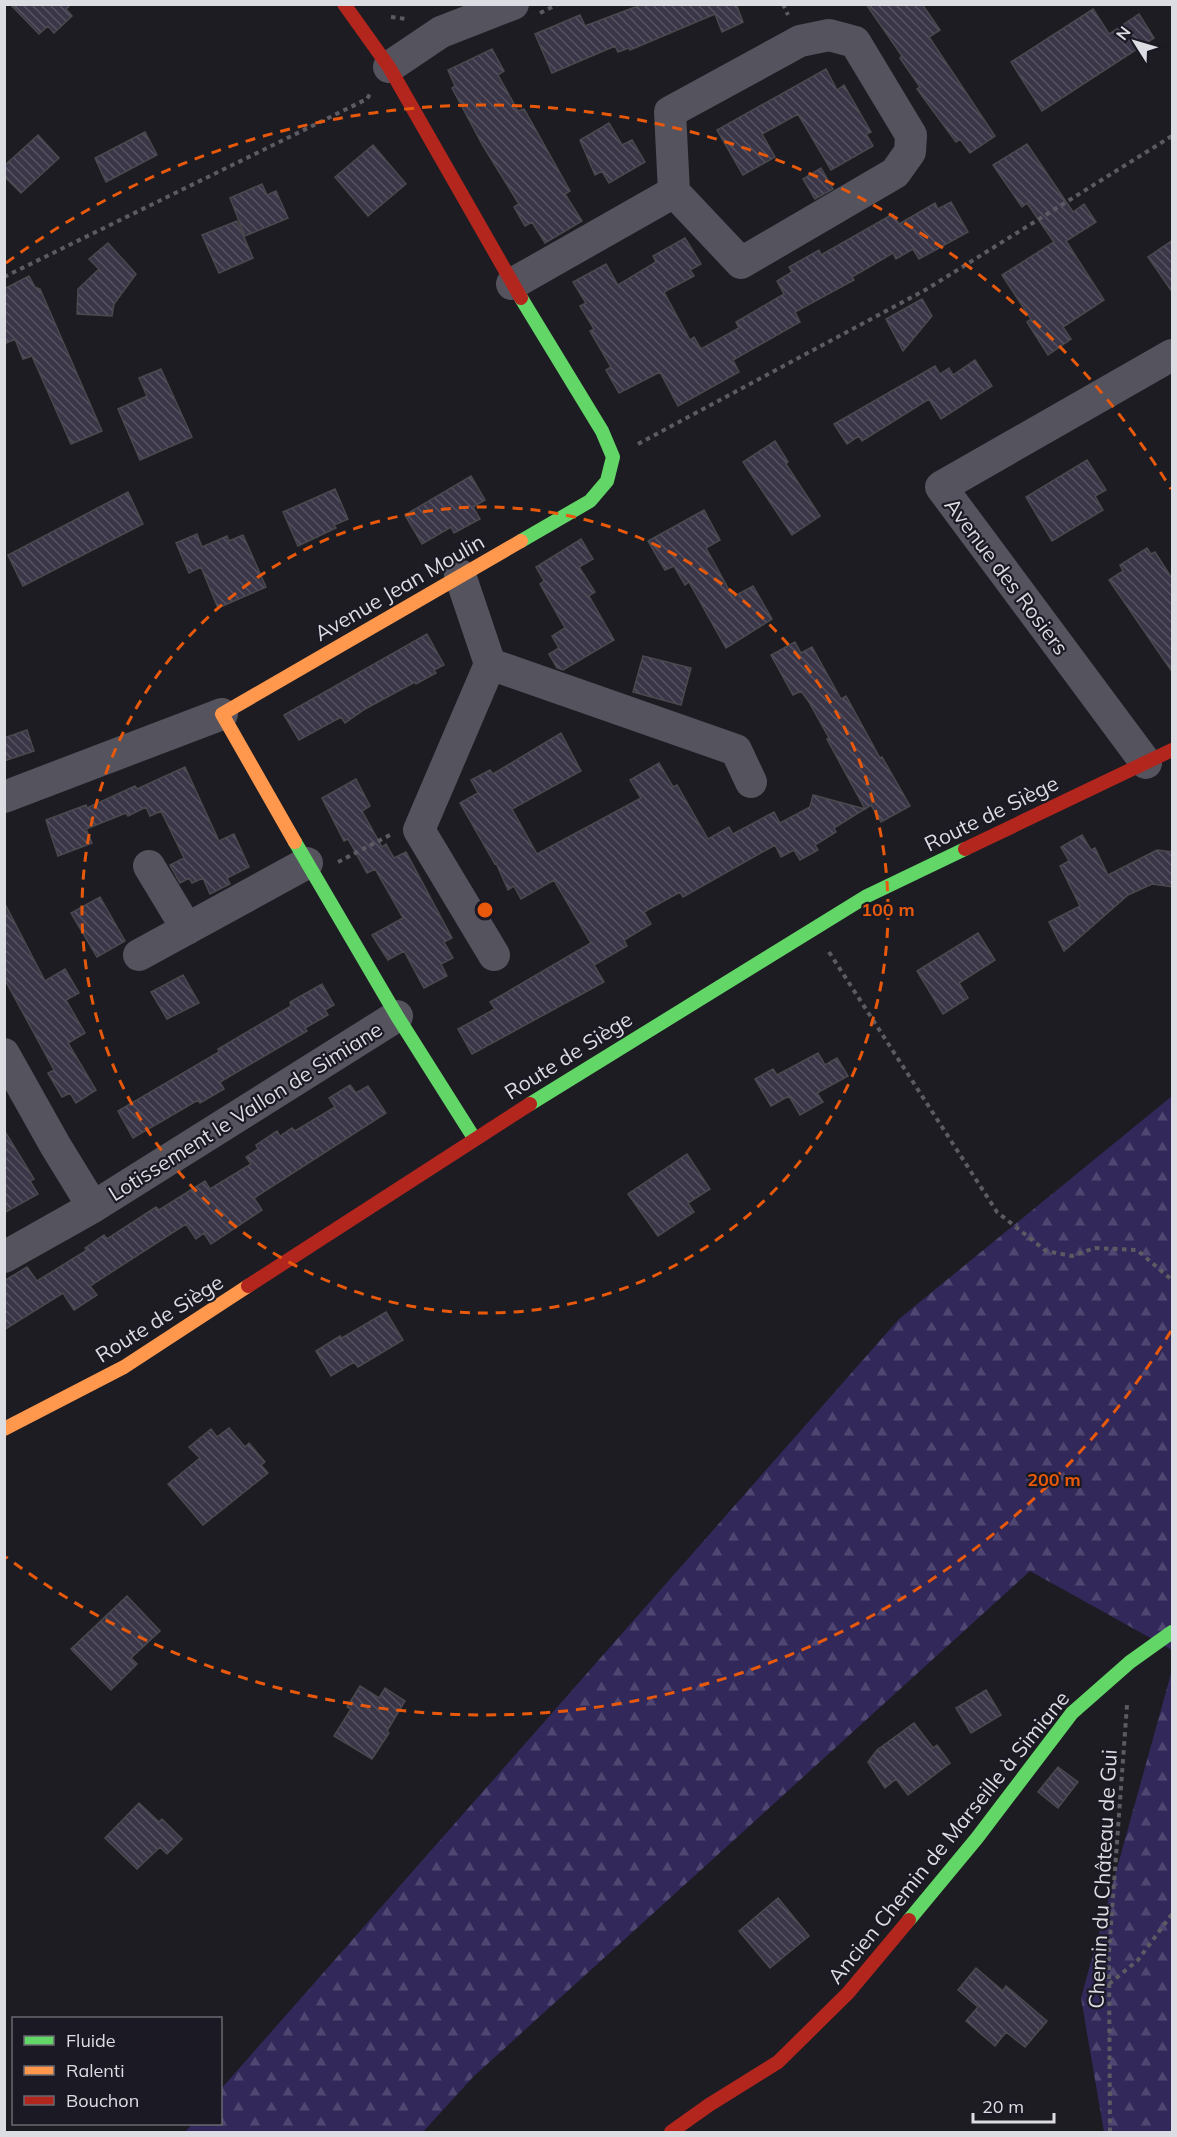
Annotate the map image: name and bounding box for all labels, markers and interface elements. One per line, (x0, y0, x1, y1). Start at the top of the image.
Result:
north arrow (1105, 12, 1165, 72)
text: N (1111, 22, 1135, 44)
street label: Avenue des Rosiers (940, 492, 1074, 660)
street label: Avenue Jean Moulin (309, 528, 489, 646)
street label: Route de Siège (920, 769, 1062, 857)
text: 100 m (861, 898, 915, 921)
centre of rings (475, 900, 495, 920)
street label: Route de Siège (499, 1005, 637, 1105)
street label: Lotissement le Vallon de Simiane (103, 1016, 387, 1206)
street label: Route de Siège (90, 1268, 228, 1368)
text: 200 m (1027, 1468, 1081, 1491)
street label: Ancien Chemin de Marseille à Simiane (822, 1685, 1074, 1989)
street label: Chemin du Château de Gui (1082, 1749, 1122, 2009)
legend (12, 2017, 222, 2125)
text: Fluide (66, 2029, 116, 2052)
text: Ralenti (66, 2059, 124, 2082)
scale bar (973, 2086, 1054, 2124)
text: Bouchon (66, 2089, 139, 2112)
text: 20 m (982, 2095, 1024, 2118)

